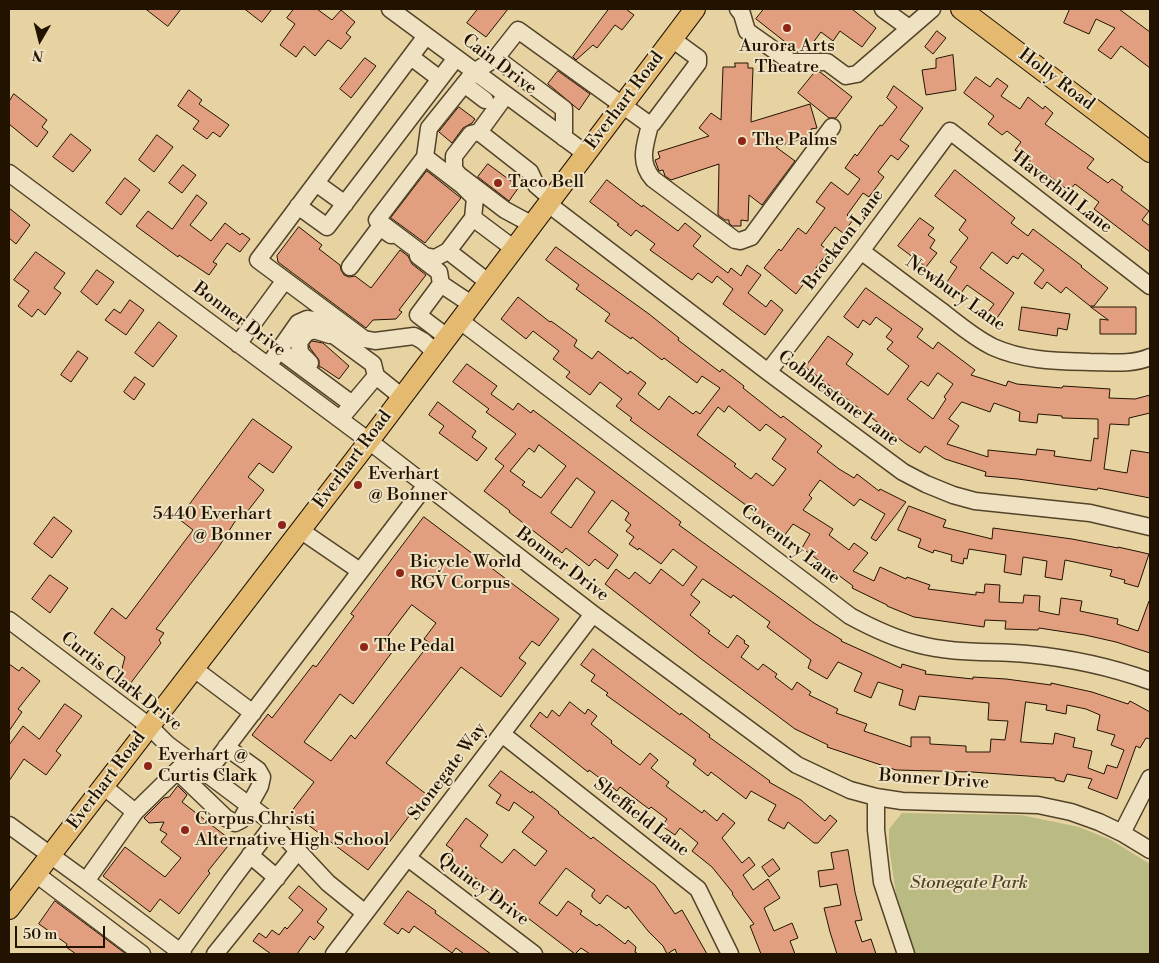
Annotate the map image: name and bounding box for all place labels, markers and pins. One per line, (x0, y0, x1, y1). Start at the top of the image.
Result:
marker: Aurora Arts Theatre (781, 22, 793, 34)
place label: Aurora Arts Theatre (739, 36, 835, 78)
place label: The Palms (752, 130, 837, 152)
marker: The Palms (736, 135, 748, 147)
place label: Taco Bell (508, 172, 584, 194)
marker: Taco Bell (492, 177, 504, 189)
place label: Everhart @ Bonner (368, 464, 448, 506)
marker: Everhart @ Bonner (352, 479, 364, 491)
place label: 5440 Everhart @ Bonner (153, 504, 272, 546)
marker: 5440 Everhart @ Bonner (276, 519, 288, 531)
place label: Bicycle World RGV Corpus (410, 552, 521, 594)
marker: Bicycle World RGV Corpus (394, 567, 406, 579)
place label: The Pedal (374, 636, 455, 658)
marker: The Pedal (358, 641, 370, 653)
place label: Everhart @ Curtis Clark (158, 745, 257, 788)
marker: Everhart @ Curtis Clark (142, 760, 154, 772)
place label: Corpus Christi Alternative High School (195, 809, 389, 852)
marker: Corpus Christi Alternative High School (179, 824, 191, 836)

